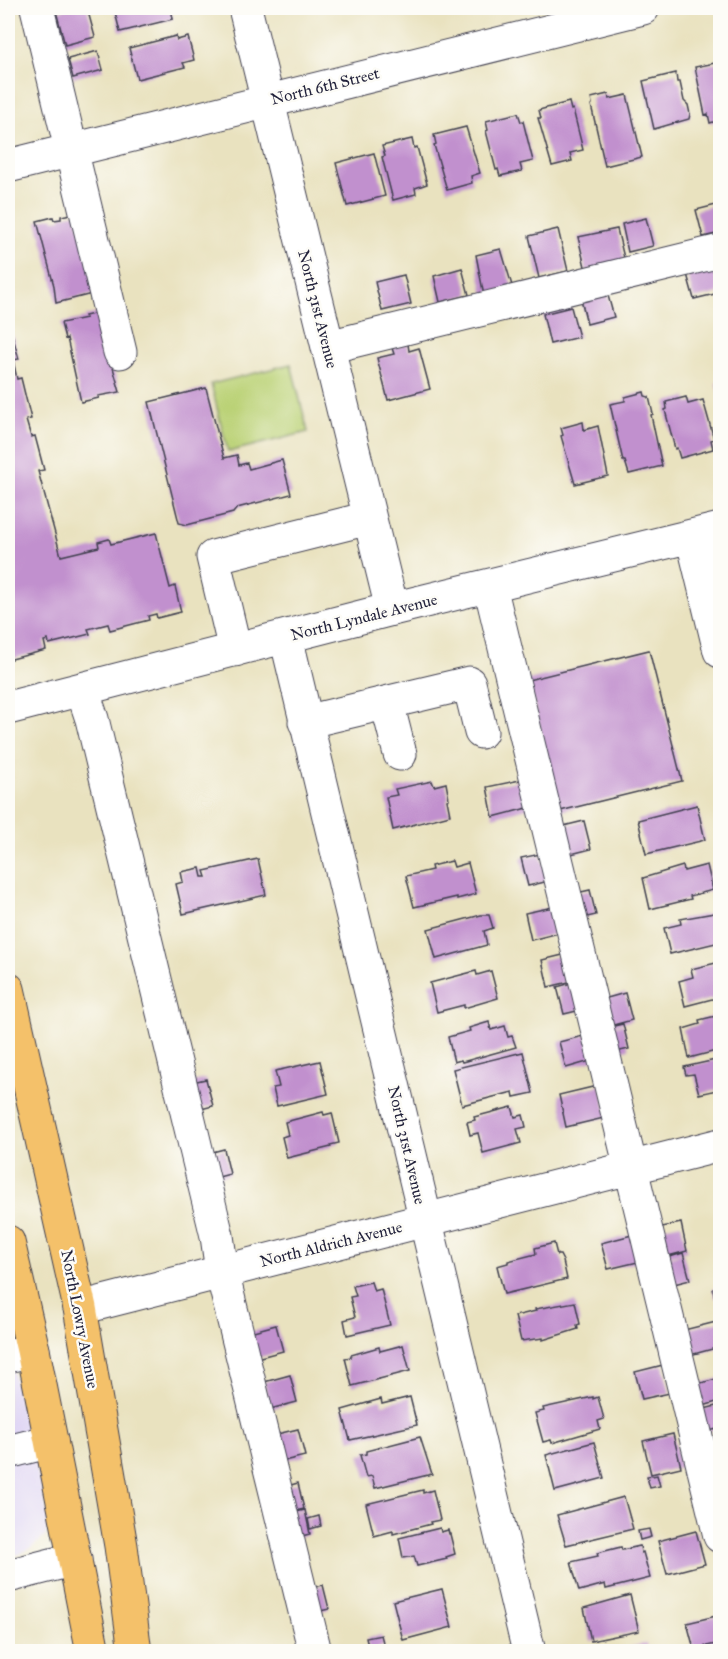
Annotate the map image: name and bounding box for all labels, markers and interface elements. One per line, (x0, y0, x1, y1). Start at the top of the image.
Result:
street label: North 6th Street (269, 63, 382, 109)
street label: North 31st Avenue (294, 248, 342, 370)
street label: North Lyndale Avenue (289, 590, 440, 644)
street label: North 31st Avenue (384, 1084, 430, 1206)
street label: North Aldrich Avenue (258, 1217, 404, 1271)
street label: North Lowry Avenue (57, 1248, 103, 1390)

